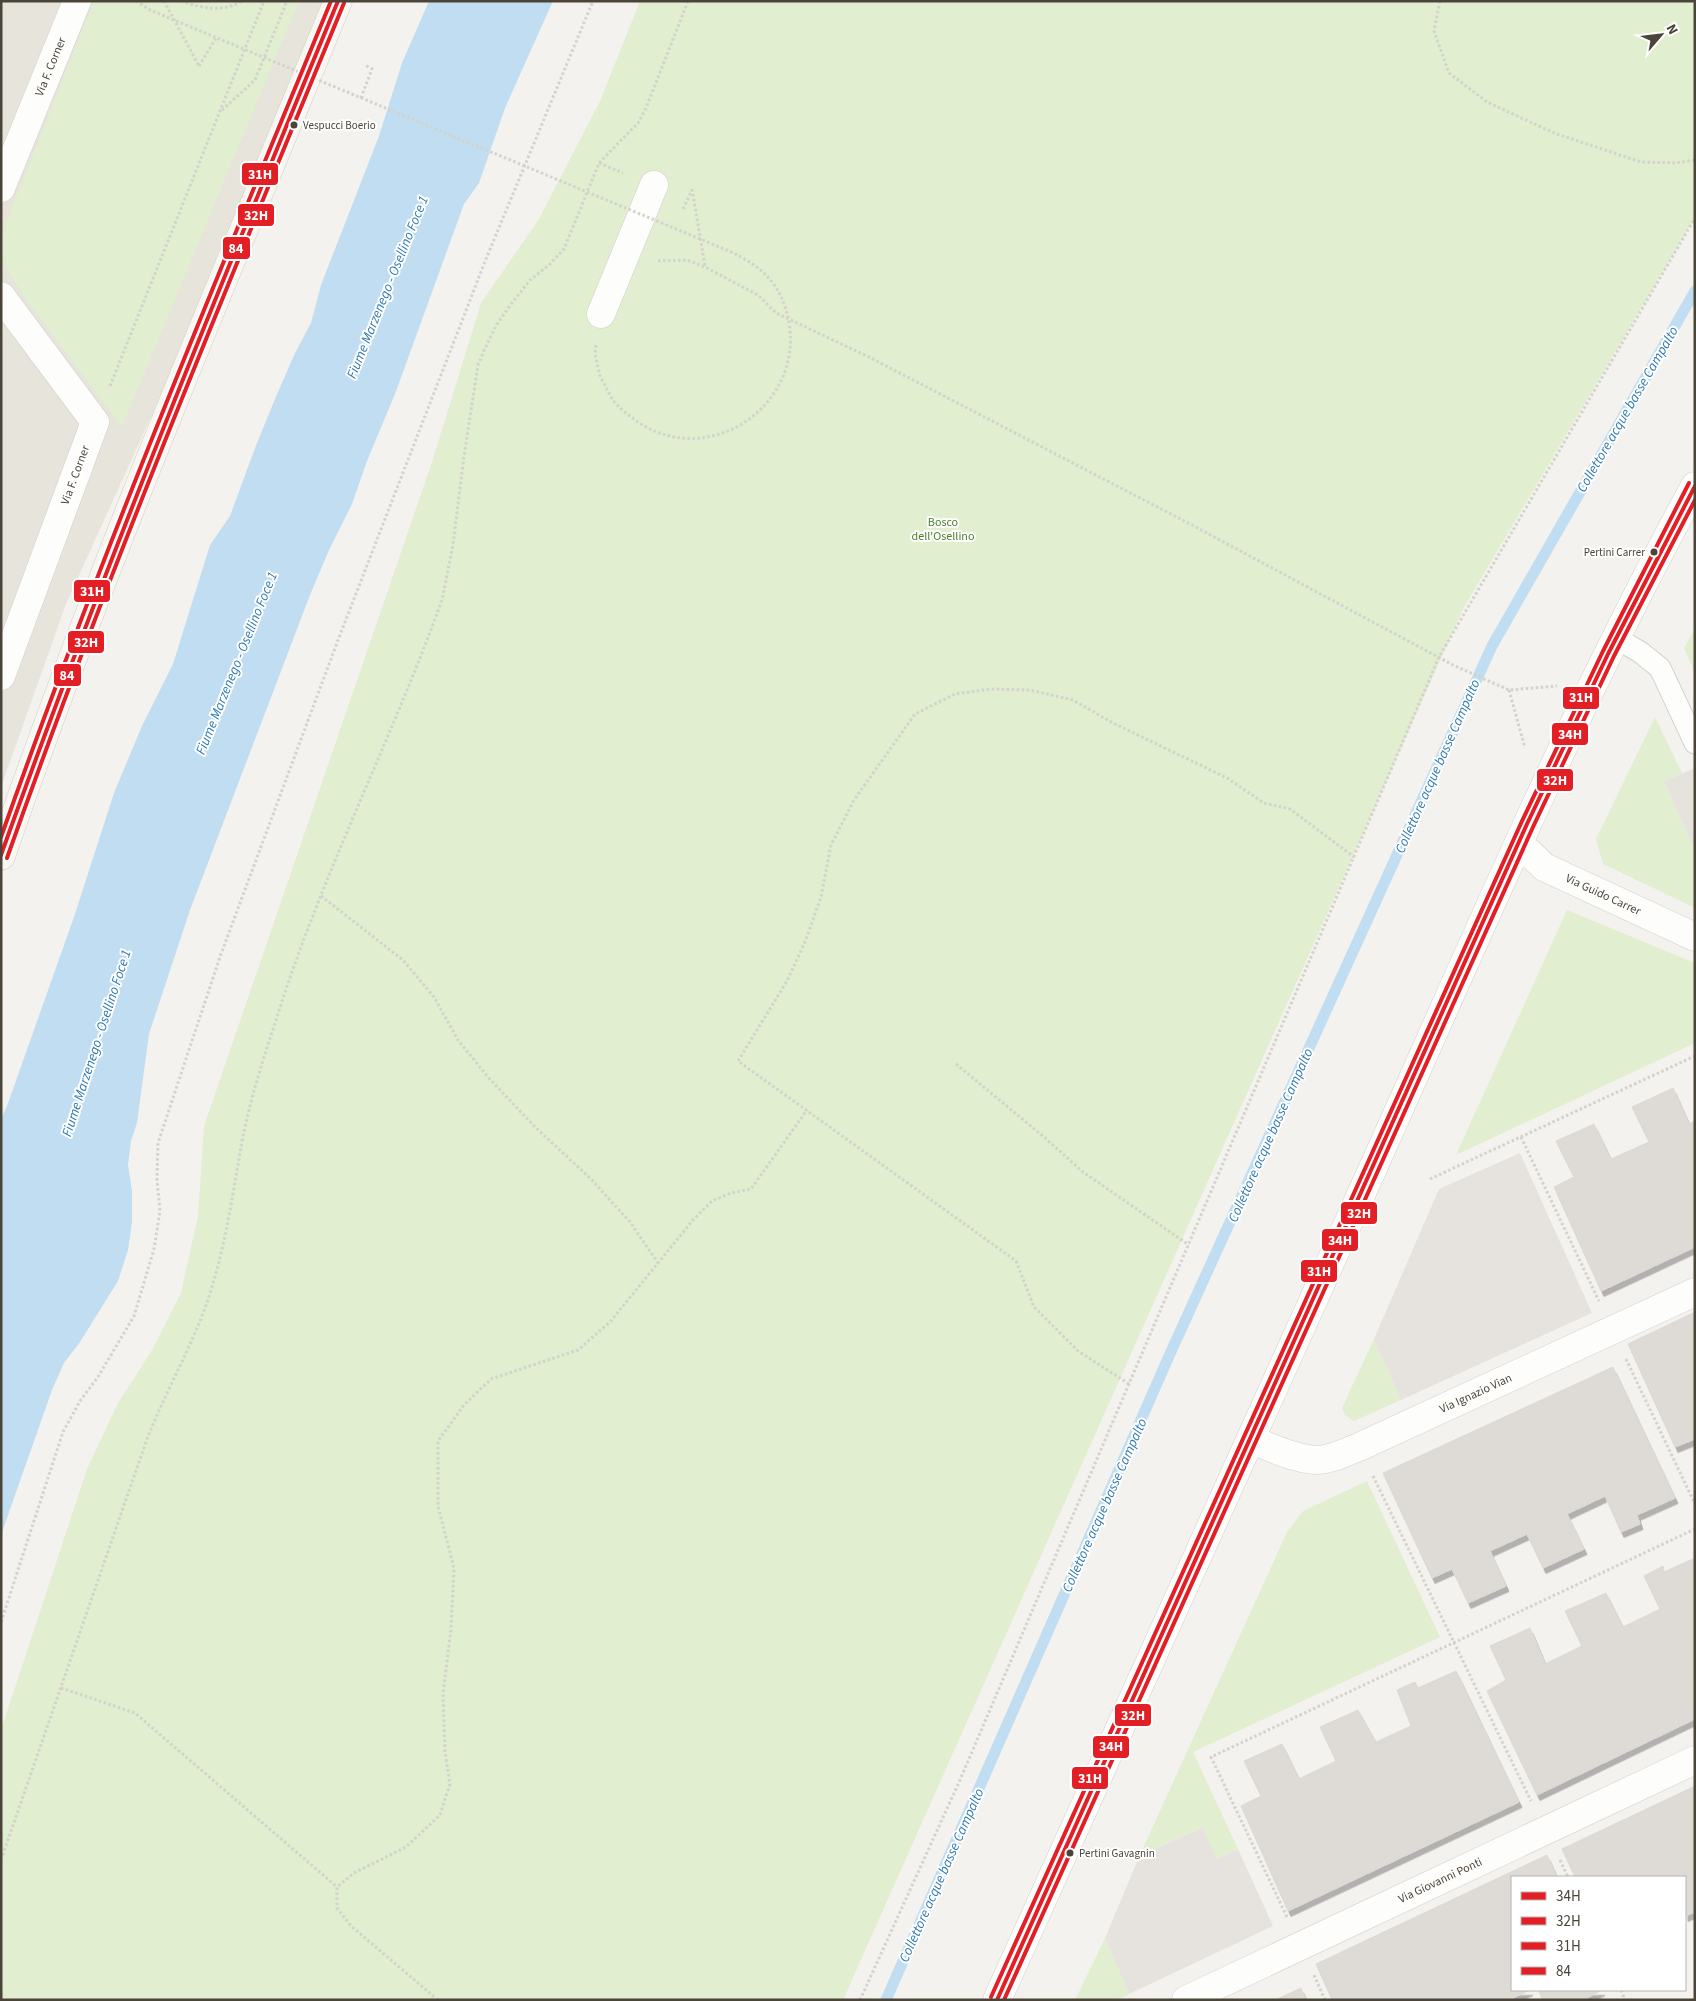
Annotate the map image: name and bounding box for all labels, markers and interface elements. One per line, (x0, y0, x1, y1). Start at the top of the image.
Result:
north arrow (1636, 10, 1686, 60)
text: N (1661, 21, 1683, 38)
street label: Via F. Corner (31, 34, 71, 99)
place label: Vespucci Boerio (303, 118, 376, 133)
marker: Vespucci Boerio (289, 120, 299, 130)
line badge: 31H (241, 162, 279, 186)
text: 31H (248, 165, 272, 185)
water label: Fiume Marzenego - Osellino Foce 1 (342, 193, 434, 382)
line badge: 32H (237, 203, 275, 227)
text: 32H (244, 206, 268, 226)
line badge: 84 (222, 236, 251, 260)
text: 84 (229, 239, 244, 259)
water label: Collettore acque basse Campalto (1572, 323, 1684, 496)
street label: Via F. Corner (57, 442, 94, 507)
park label: Bosco dell'Osellino (912, 514, 974, 545)
place label: Pertini Carrer (1584, 545, 1645, 560)
marker: Pertini Carrer (1649, 547, 1659, 557)
water label: Fiume Marzenego - Osellino Foce 1 (191, 569, 283, 758)
line badge: 31H (73, 579, 111, 603)
text: 31H (80, 582, 104, 602)
line badge: 32H (67, 630, 105, 654)
text: 32H (74, 633, 98, 653)
line badge: 84 (53, 663, 82, 687)
text: 84 (60, 666, 75, 686)
water label: Collettore acque basse Campalto (1390, 676, 1485, 857)
line badge: 31H (1562, 686, 1600, 710)
text: 31H (1569, 688, 1593, 708)
line badge: 34H (1551, 722, 1589, 746)
text: 34H (1558, 725, 1582, 745)
line badge: 32H (1536, 768, 1574, 792)
text: 32H (1543, 771, 1567, 791)
street label: Via Guido Carrer (1563, 870, 1644, 920)
water label: Fiume Marzenego - Osellino Foce 1 (57, 947, 137, 1139)
water label: Collettore acque basse Campalto (1223, 1045, 1318, 1226)
line badge: 32H (1340, 1201, 1378, 1225)
text: 32H (1347, 1204, 1371, 1224)
line badge: 34H (1321, 1228, 1359, 1252)
text: 34H (1328, 1231, 1352, 1251)
line badge: 31H (1300, 1259, 1338, 1283)
text: 31H (1307, 1262, 1331, 1282)
street label: Via Ignazio Vian (1437, 1370, 1515, 1418)
water label: Collettore acque basse Campalto (1057, 1415, 1152, 1596)
line badge: 32H (1114, 1703, 1152, 1727)
text: 32H (1121, 1706, 1145, 1726)
line badge: 34H (1092, 1735, 1130, 1759)
text: 34H (1099, 1737, 1123, 1757)
line badge: 31H (1071, 1766, 1109, 1790)
text: 31H (1078, 1769, 1102, 1789)
water label: Collettore acque basse Campalto (894, 1785, 989, 1966)
place label: Pertini Gavagnin (1079, 1846, 1155, 1861)
marker: Pertini Gavagnin (1065, 1848, 1075, 1858)
street label: Via Giovanni Ponti (1396, 1853, 1485, 1908)
legend (1511, 1876, 1686, 1991)
text: 34H (1556, 1886, 1581, 1907)
text: 32H (1556, 1911, 1581, 1932)
text: 31H (1556, 1936, 1581, 1957)
text: 84 (1556, 1961, 1571, 1982)

